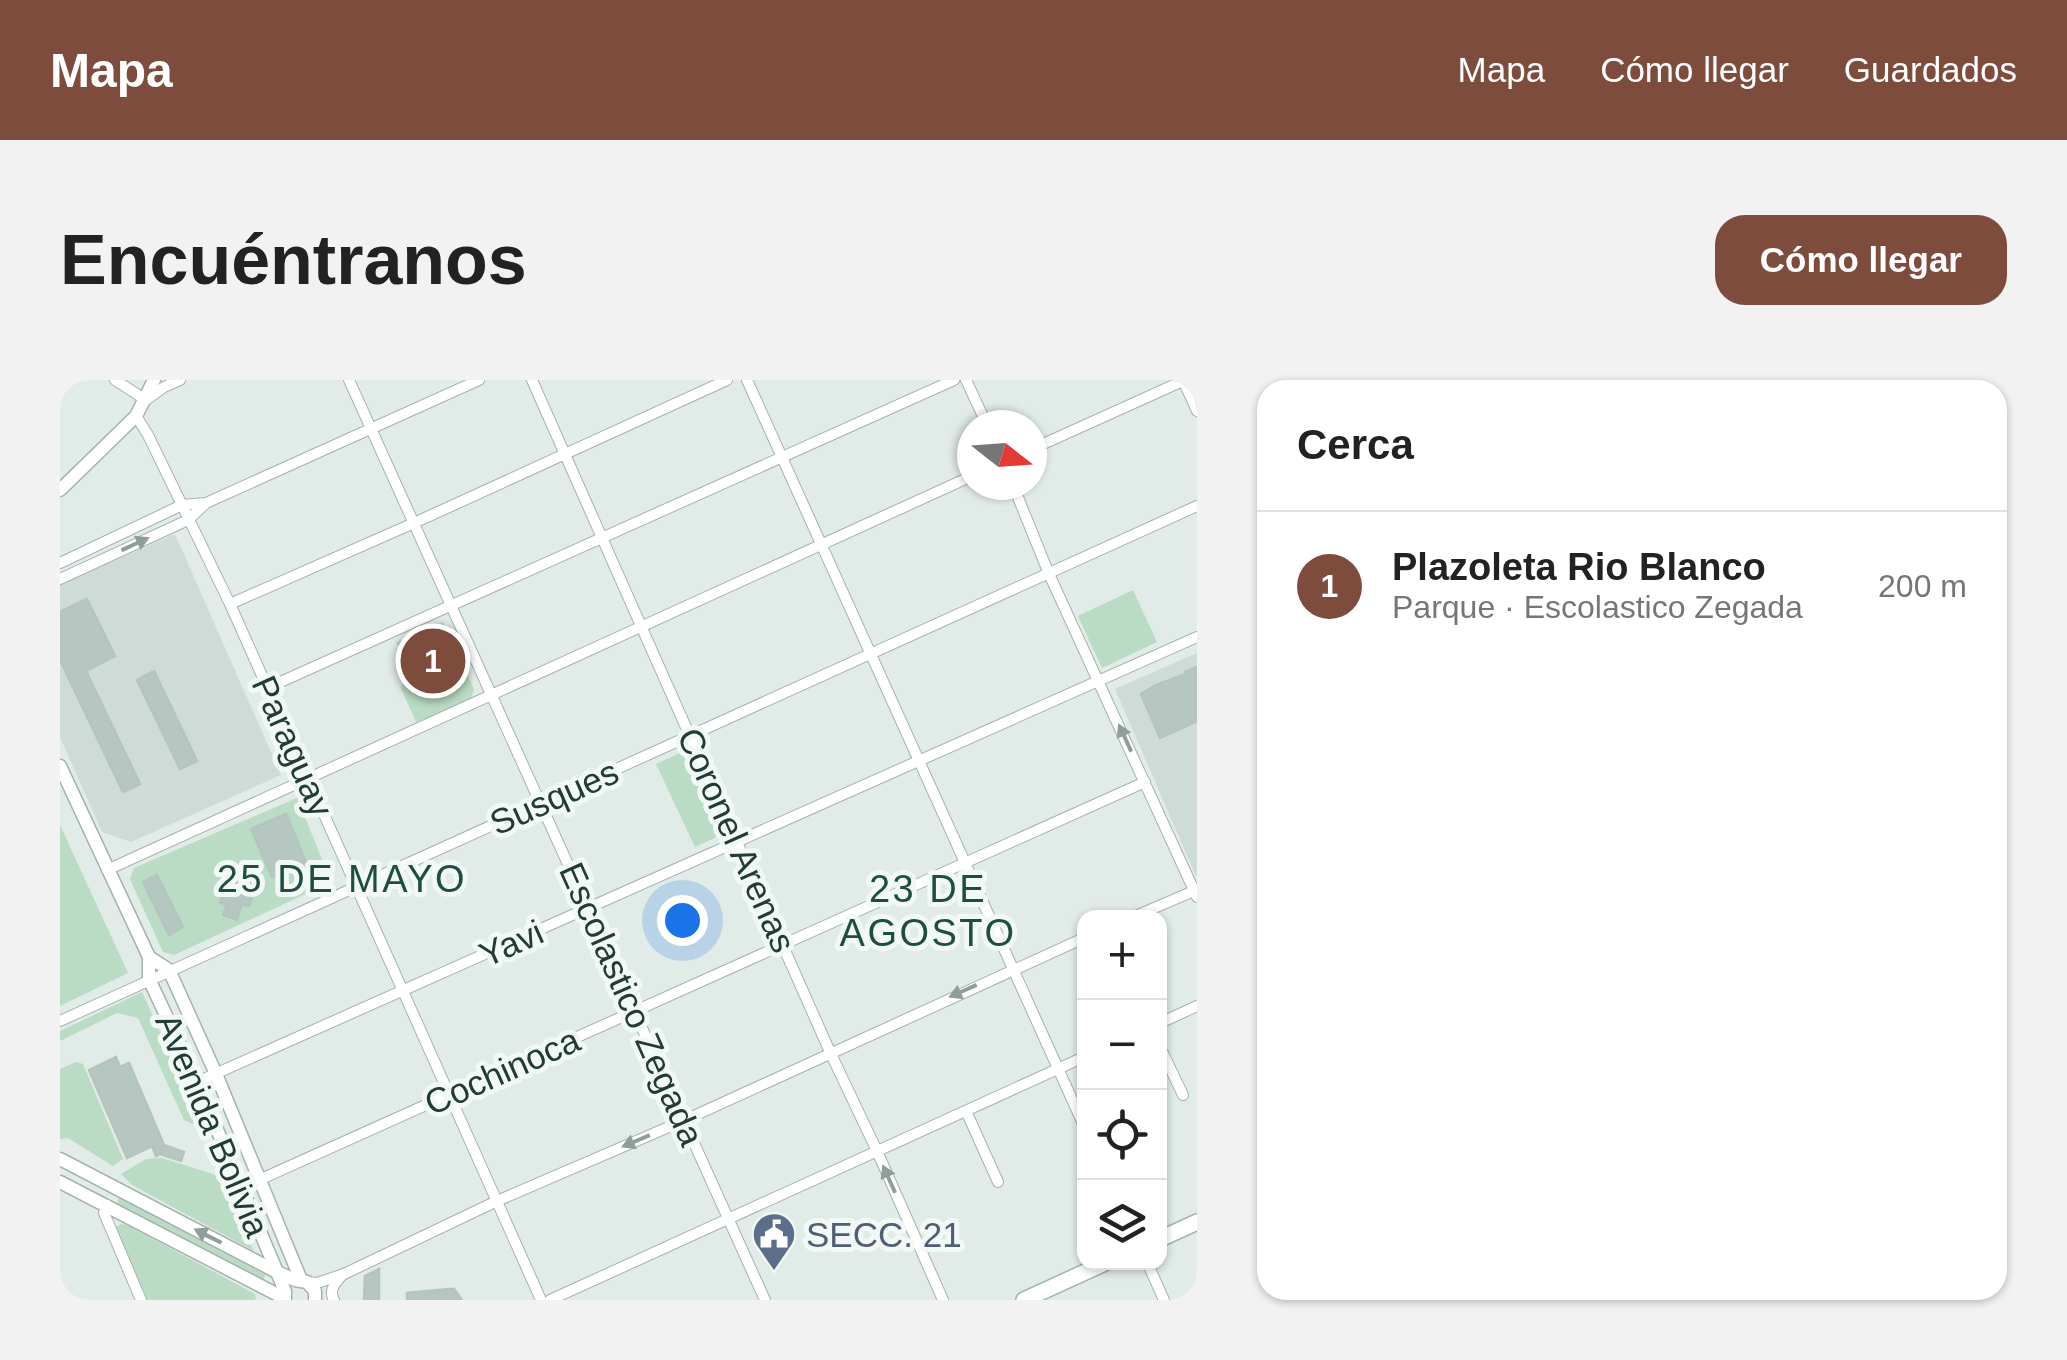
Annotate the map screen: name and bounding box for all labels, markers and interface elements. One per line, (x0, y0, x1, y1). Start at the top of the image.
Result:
text: Mapa (50, 44, 173, 97)
text: Mapa (1458, 50, 1545, 89)
text: Cómo llegar (1600, 50, 1789, 89)
text: Guardados (1844, 50, 2017, 89)
button: Cómo llegar (1715, 215, 2007, 305)
text: Encuéntranos (60, 221, 527, 299)
north arrow (957, 410, 1047, 500)
text: Cerca (1297, 421, 1414, 468)
one-way arrow (121, 536, 150, 553)
text: Plazoleta Rio Blanco (1392, 546, 1766, 588)
text: 1 (1321, 568, 1338, 604)
text: 200 m (1878, 568, 1967, 604)
text: Parque · Escolastico Zegada (1392, 589, 1803, 625)
pin: 1 (400, 624, 466, 698)
street label: Paraguay (245, 670, 341, 823)
street label: Coronel Arenas (670, 722, 804, 958)
one-way arrow (1116, 723, 1133, 752)
street label: Susques (484, 751, 624, 843)
street label: Escolastico Zegada (552, 857, 712, 1152)
district label: 25 DE MAYO (217, 858, 467, 900)
district label: 23 DE AGOSTO (840, 868, 1016, 954)
your location (657, 895, 708, 946)
map controls (1077, 910, 1167, 1270)
button: + (1077, 910, 1167, 1000)
street label: Yavi (473, 912, 549, 974)
one-way arrow (948, 983, 978, 999)
button: − (1077, 1000, 1167, 1090)
street label: Avenida Bolivia (148, 1008, 278, 1243)
street label: Cochinoca (419, 1019, 586, 1122)
button: locate (1077, 1090, 1167, 1180)
one-way arrow (621, 1133, 651, 1149)
one-way arrow (881, 1164, 898, 1193)
button: layers (1077, 1180, 1167, 1270)
public building icon: SECC. 21 (751, 1211, 797, 1272)
place label: SECC. 21 (806, 1215, 962, 1254)
one-way arrow (194, 1228, 223, 1245)

